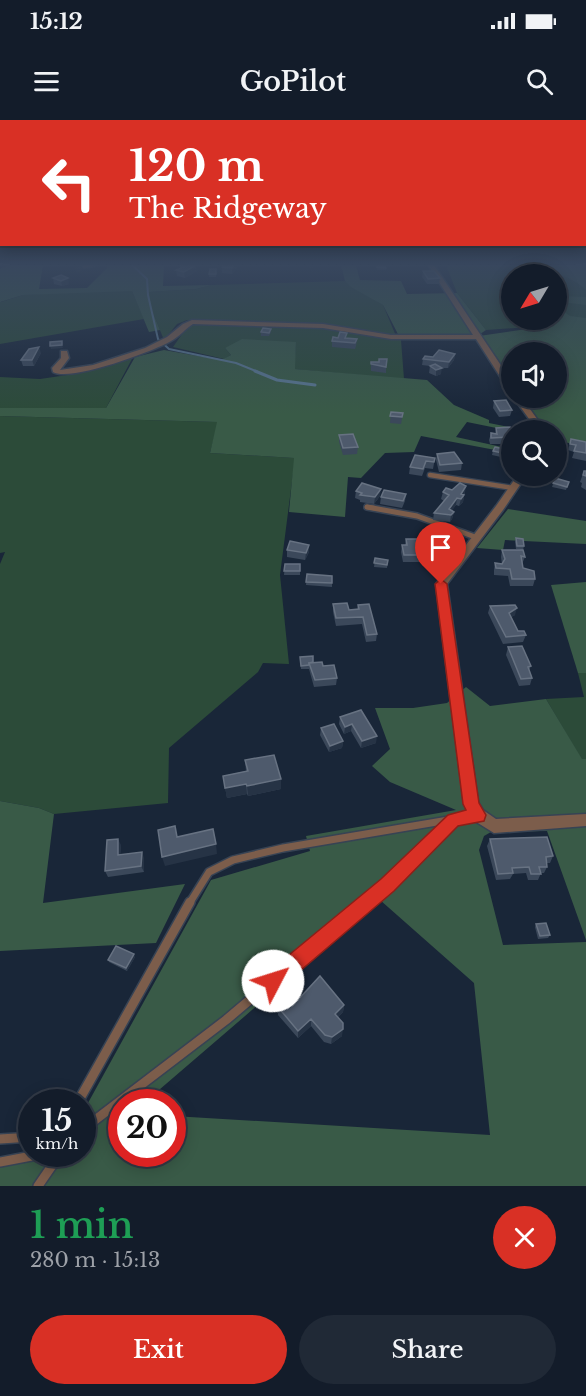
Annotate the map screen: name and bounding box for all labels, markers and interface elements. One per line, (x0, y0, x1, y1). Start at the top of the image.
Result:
text: 15:12 (30, 8, 83, 35)
icon: menu (30, 65, 63, 98)
text: GoPilot (240, 65, 346, 98)
icon: search (523, 65, 556, 98)
text: 120 m (129, 140, 264, 192)
icon: left (30, 144, 108, 222)
text: The Ridgeway (129, 192, 327, 225)
north arrow (501, 264, 567, 330)
map controls (501, 264, 567, 486)
button: sound (501, 342, 567, 408)
button: search (501, 420, 567, 486)
pin (415, 522, 466, 584)
icon: arrive (424, 531, 457, 564)
position arrow (241, 949, 305, 1013)
speed limit sign: 20 (108, 1089, 186, 1167)
text: 15 (42, 1102, 72, 1139)
text: km/h (36, 1134, 78, 1153)
text: 1 min (30, 1203, 134, 1248)
button: close (493, 1206, 556, 1269)
text: 280 m · 15:13 (30, 1248, 160, 1272)
button: Exit (30, 1315, 287, 1384)
button: Share (299, 1315, 556, 1384)

